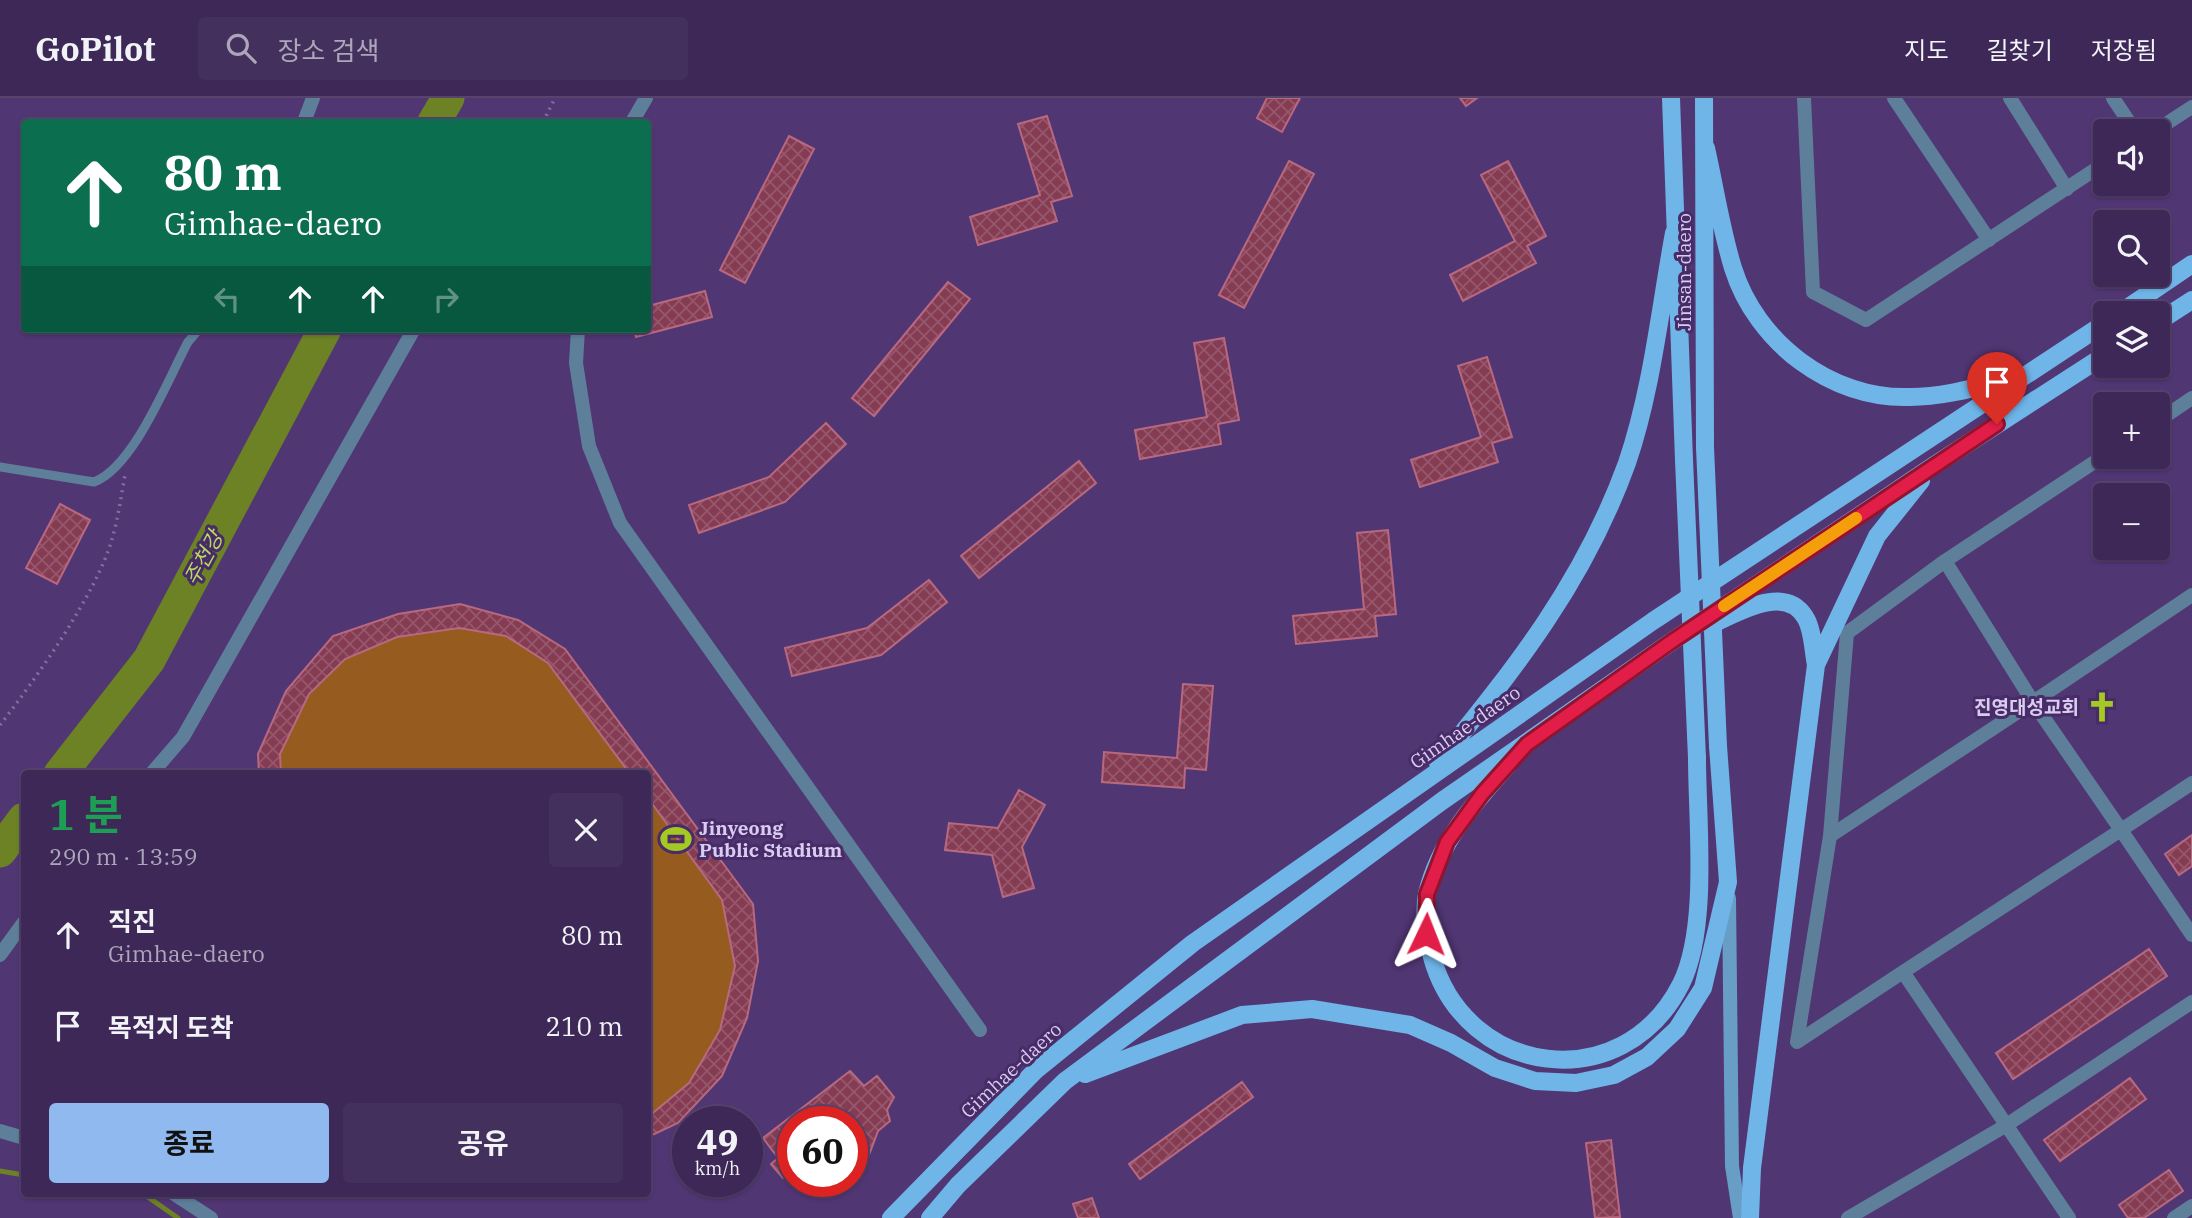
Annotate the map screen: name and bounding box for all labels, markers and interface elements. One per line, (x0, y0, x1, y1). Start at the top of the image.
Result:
search box (198, 17, 688, 80)
text: GoPilot (35, 27, 156, 70)
icon: search (222, 29, 260, 67)
text: 장소 검색 (278, 33, 379, 67)
text: 지도 (1904, 34, 1949, 66)
text: 길찾기 (1987, 34, 2053, 66)
text: 저장됨 (2091, 34, 2157, 66)
map controls (2093, 119, 2170, 560)
button: sound (2093, 119, 2170, 196)
text: 80 m (164, 140, 282, 203)
icon: ahead (49, 147, 140, 238)
text: Gimhae-daero (164, 202, 382, 244)
button: search (2093, 210, 2170, 287)
street label: Jinsan-daero (1672, 213, 1696, 331)
icon: left (208, 280, 246, 318)
icon: ahead (281, 280, 319, 318)
icon: ahead (354, 280, 392, 318)
icon: right (427, 280, 465, 318)
button: layers (2093, 301, 2170, 378)
pin (1967, 352, 2027, 424)
icon: arrive (1978, 363, 2016, 401)
button: + (2093, 392, 2170, 469)
button: − (2093, 483, 2170, 560)
water label: 주천강 (177, 523, 230, 590)
street label: Gimhae-daero (1405, 680, 1525, 774)
church icon: 진영대성교회 (2085, 690, 2119, 724)
place label: 진영대성교회 (1974, 695, 2079, 719)
text: 1 분 (49, 787, 123, 842)
button: close (549, 793, 623, 867)
place label: Jinyeong Public Stadium (699, 816, 842, 862)
sports icon: Jinyeong Public Stadium (659, 822, 693, 856)
text: 290 m · 13:59 (49, 841, 198, 871)
position arrow (1389, 897, 1463, 971)
text: 직진 (108, 904, 156, 938)
icon: ahead (49, 916, 87, 954)
text: 80 m (561, 918, 623, 952)
text: Gimhae-daero (108, 938, 265, 968)
icon: arrive (49, 1007, 87, 1045)
text: 210 m (545, 1009, 623, 1043)
text: 목적지 도착 (108, 1010, 234, 1044)
street label: Gimhae-daero (955, 1017, 1067, 1123)
button: 종료 (49, 1103, 329, 1183)
button: 공유 (343, 1103, 623, 1183)
speed limit sign: 60 (777, 1106, 868, 1197)
text: 49 (696, 1119, 739, 1165)
text: km/h (695, 1157, 740, 1180)

